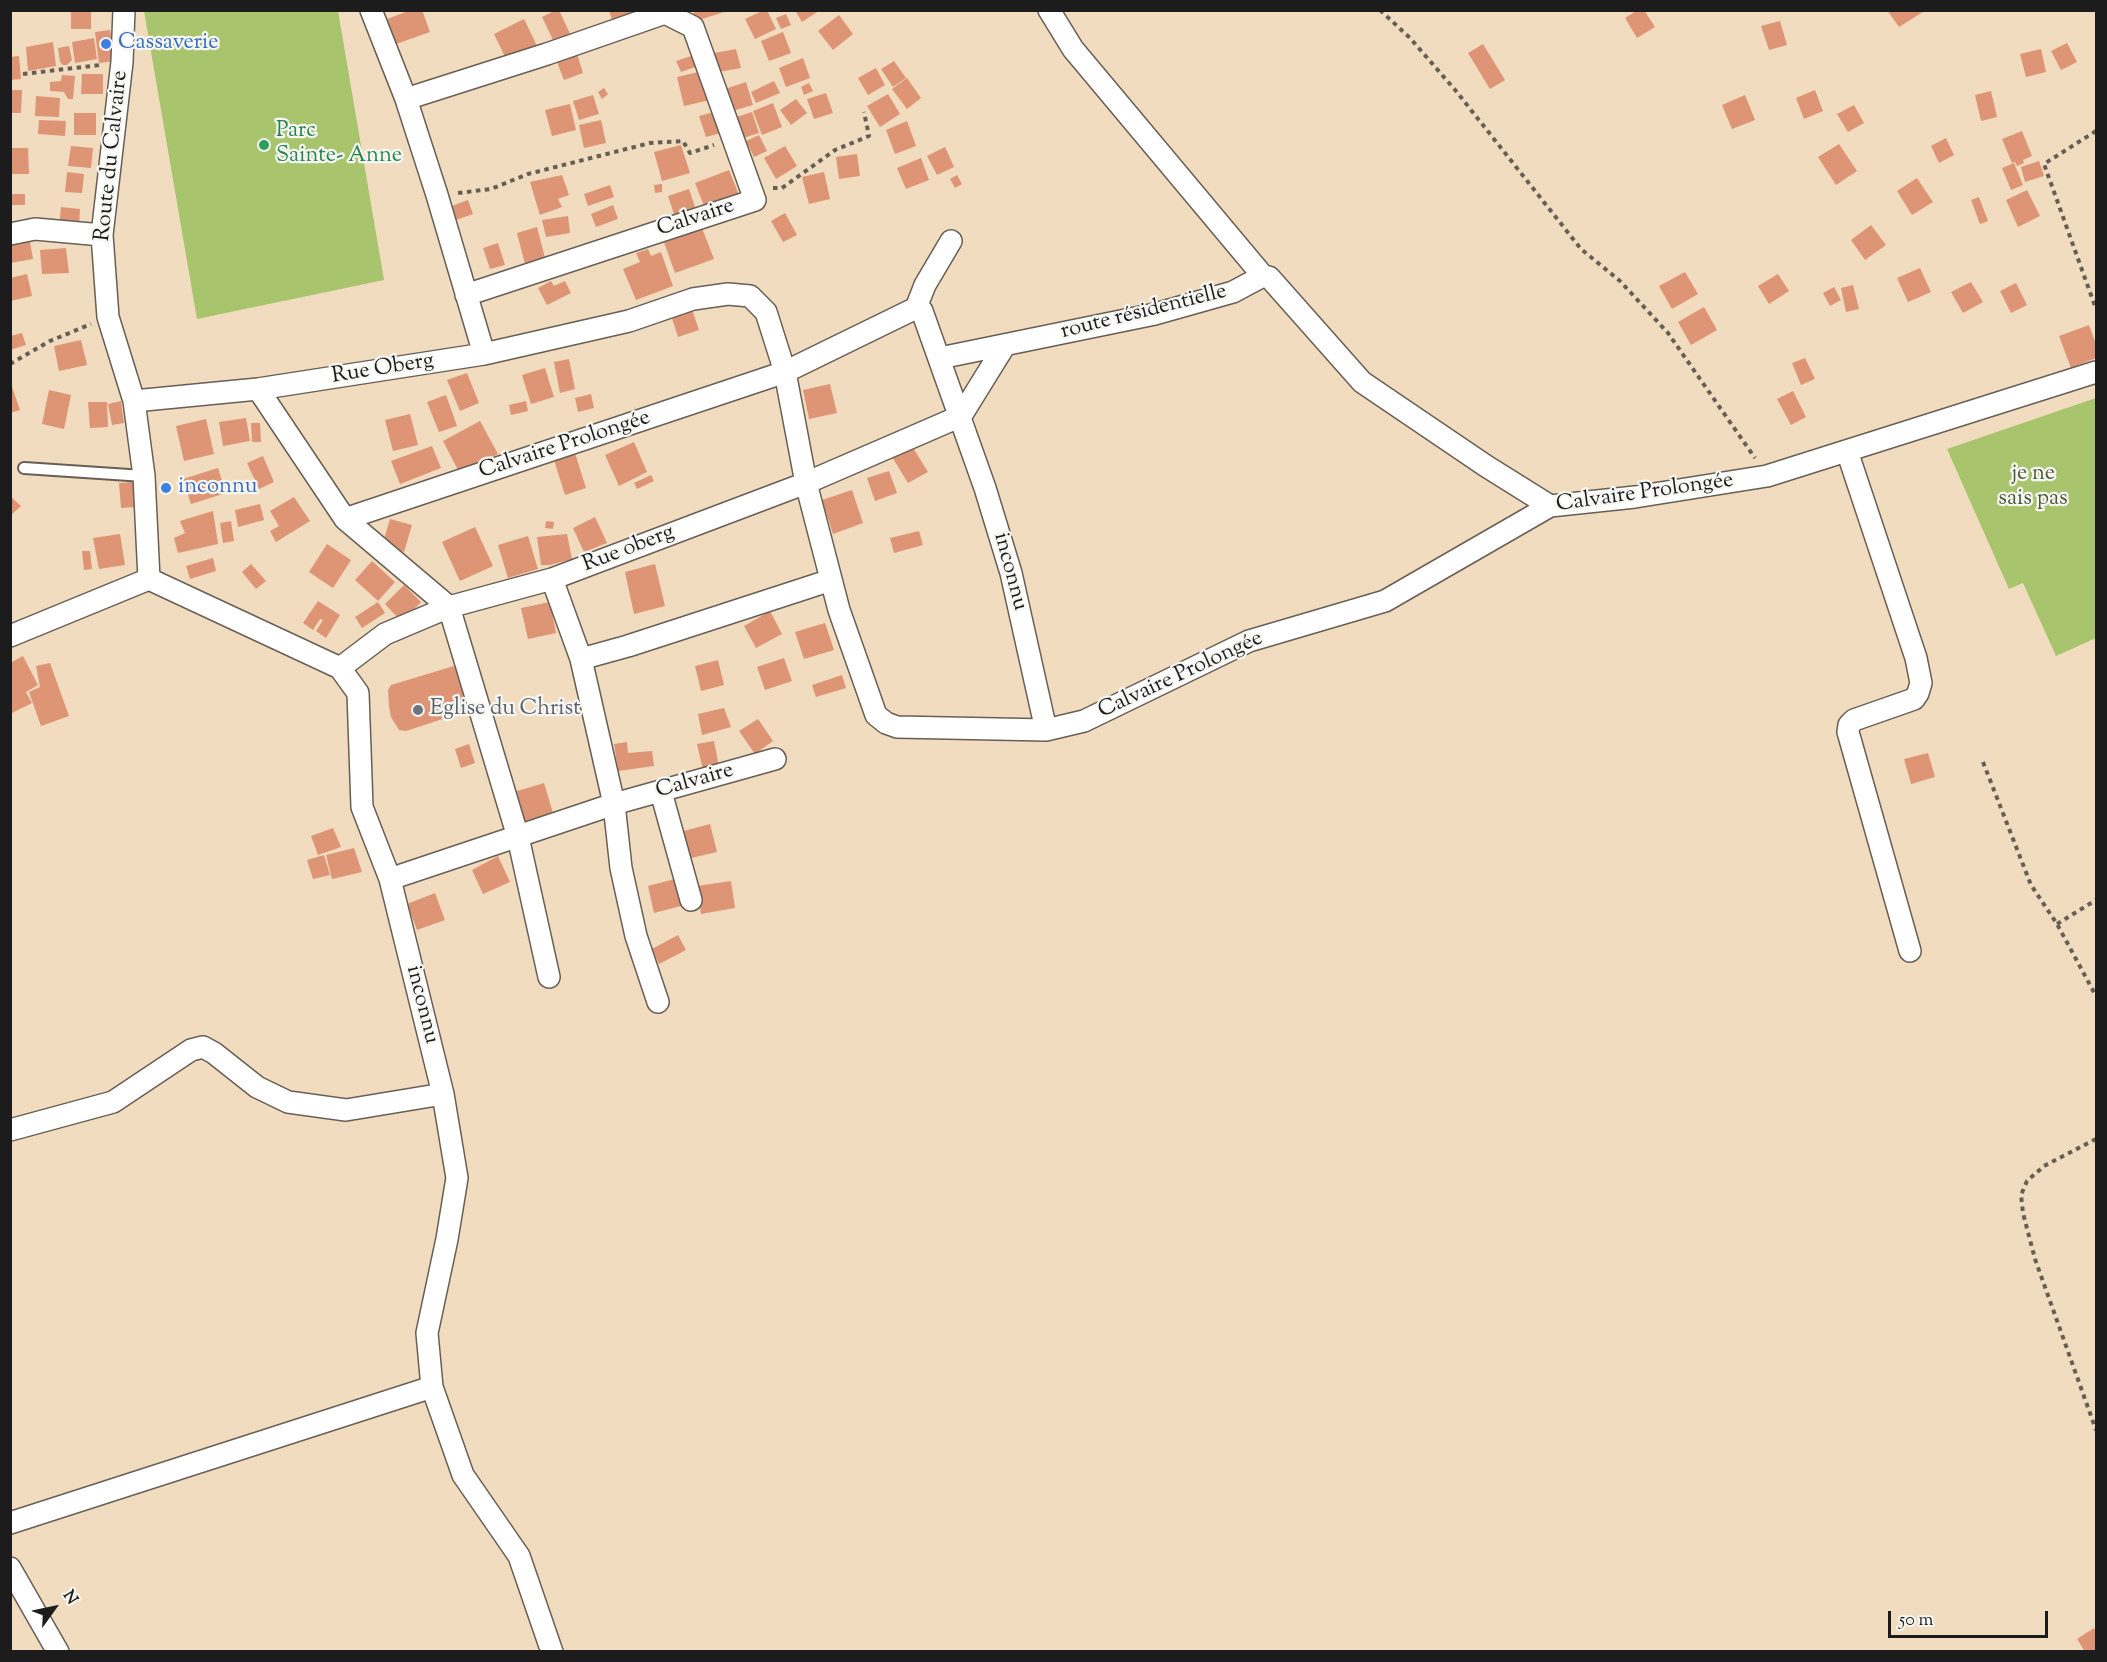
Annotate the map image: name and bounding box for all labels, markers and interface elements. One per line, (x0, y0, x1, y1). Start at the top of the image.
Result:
place label: Cassaverie (118, 31, 218, 57)
marker: Cassaverie (99, 37, 113, 51)
street label: Route du Calvaire (91, 69, 135, 243)
place label: Parc Sainte- Anne (276, 119, 402, 170)
marker: Parc Sainte- Anne (257, 138, 271, 152)
street label: Calvaire (654, 194, 738, 244)
street label: route résidentielle (1058, 280, 1230, 346)
street label: Rue Oberg (330, 349, 436, 391)
street label: Calvaire Prolongée (476, 406, 654, 486)
park label: je ne sais pas (1998, 462, 2068, 514)
street label: Calvaire Prolongée (1555, 469, 1735, 519)
place label: inconnu (178, 475, 257, 501)
marker: inconnu (159, 481, 173, 495)
street label: Rue oberg (580, 521, 678, 579)
street label: inconnu (986, 530, 1032, 614)
street label: Calvaire Prolongée (1094, 626, 1268, 726)
place label: Eglise du Christ (430, 697, 581, 723)
marker: Eglise du Christ (411, 703, 425, 717)
street label: Calvaire (653, 758, 737, 806)
street label: inconnu (399, 963, 443, 1047)
north arrow (24, 1578, 84, 1638)
text: N (56, 1586, 83, 1610)
scale bar (1891, 1599, 2052, 1637)
text: 50 m (1899, 1608, 1933, 1634)

